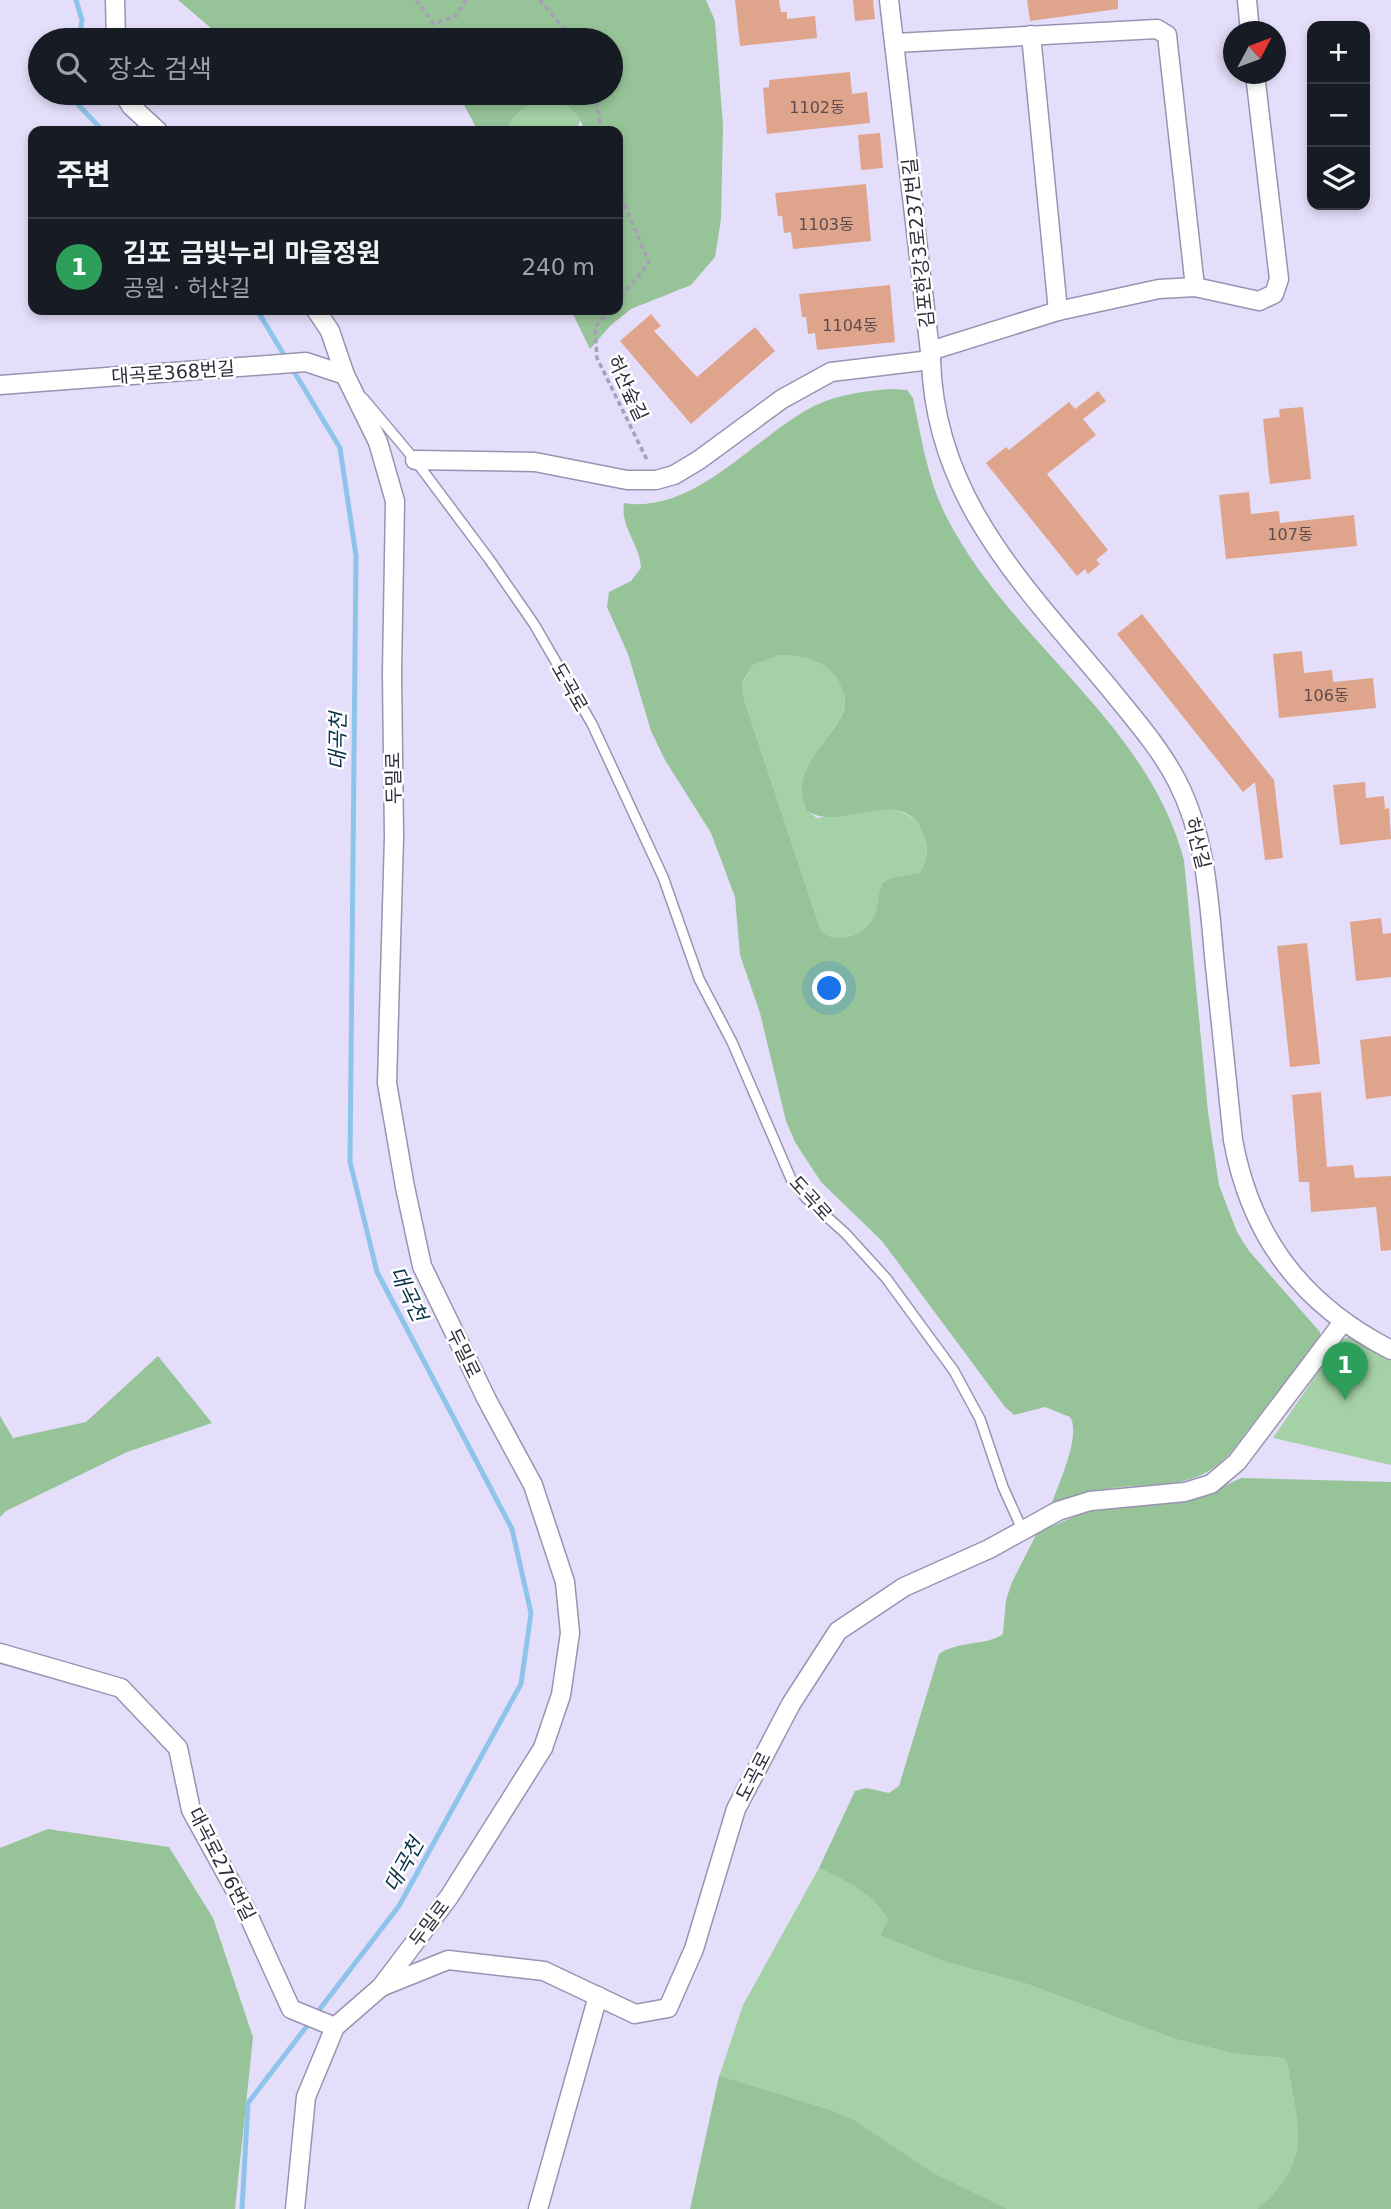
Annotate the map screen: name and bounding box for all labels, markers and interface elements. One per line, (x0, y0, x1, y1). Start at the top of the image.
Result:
north arrow (1223, 21, 1286, 84)
map controls (1307, 21, 1370, 210)
button: + (1307, 21, 1370, 84)
search box (28, 28, 623, 105)
icon: search (52, 48, 90, 86)
text: 장소 검색 (108, 54, 212, 84)
button: − (1307, 84, 1370, 147)
house number: 1102동 (789, 98, 845, 117)
button: layers (1307, 147, 1370, 210)
text: 주변 (56, 157, 111, 192)
street label: 김포한강3로237번길 (898, 157, 938, 329)
house number: 1103동 (798, 215, 854, 234)
text: 김포 금빛누리 마을정원 (123, 238, 380, 268)
text: 1 (71, 254, 87, 280)
text: 240 m (521, 254, 595, 280)
text: 공원 · 허산길 (123, 275, 251, 301)
house number: 1104동 (822, 316, 878, 335)
street label: 허산숲길 (603, 352, 653, 424)
street label: 대곡로368번길 (111, 357, 235, 387)
house number: 107동 (1267, 525, 1313, 544)
street label: 도곡로 (547, 659, 593, 715)
house number: 106동 (1303, 686, 1349, 705)
water label: 대곡천 (325, 709, 351, 770)
street label: 두밀로 (382, 752, 404, 804)
street label: 허산길 (1181, 815, 1215, 871)
your location (812, 971, 846, 1005)
street label: 도곡로 (785, 1171, 837, 1225)
water label: 대곡천 (385, 1263, 433, 1328)
street label: 두밀로 (443, 1325, 485, 1381)
pin: 1 (1322, 1342, 1368, 1400)
street label: 도곡로 (731, 1748, 775, 1804)
street label: 대곡로276번길 (184, 1804, 260, 1924)
water label: 대곡천 (379, 1831, 430, 1896)
street label: 두밀로 (404, 1895, 454, 1951)

